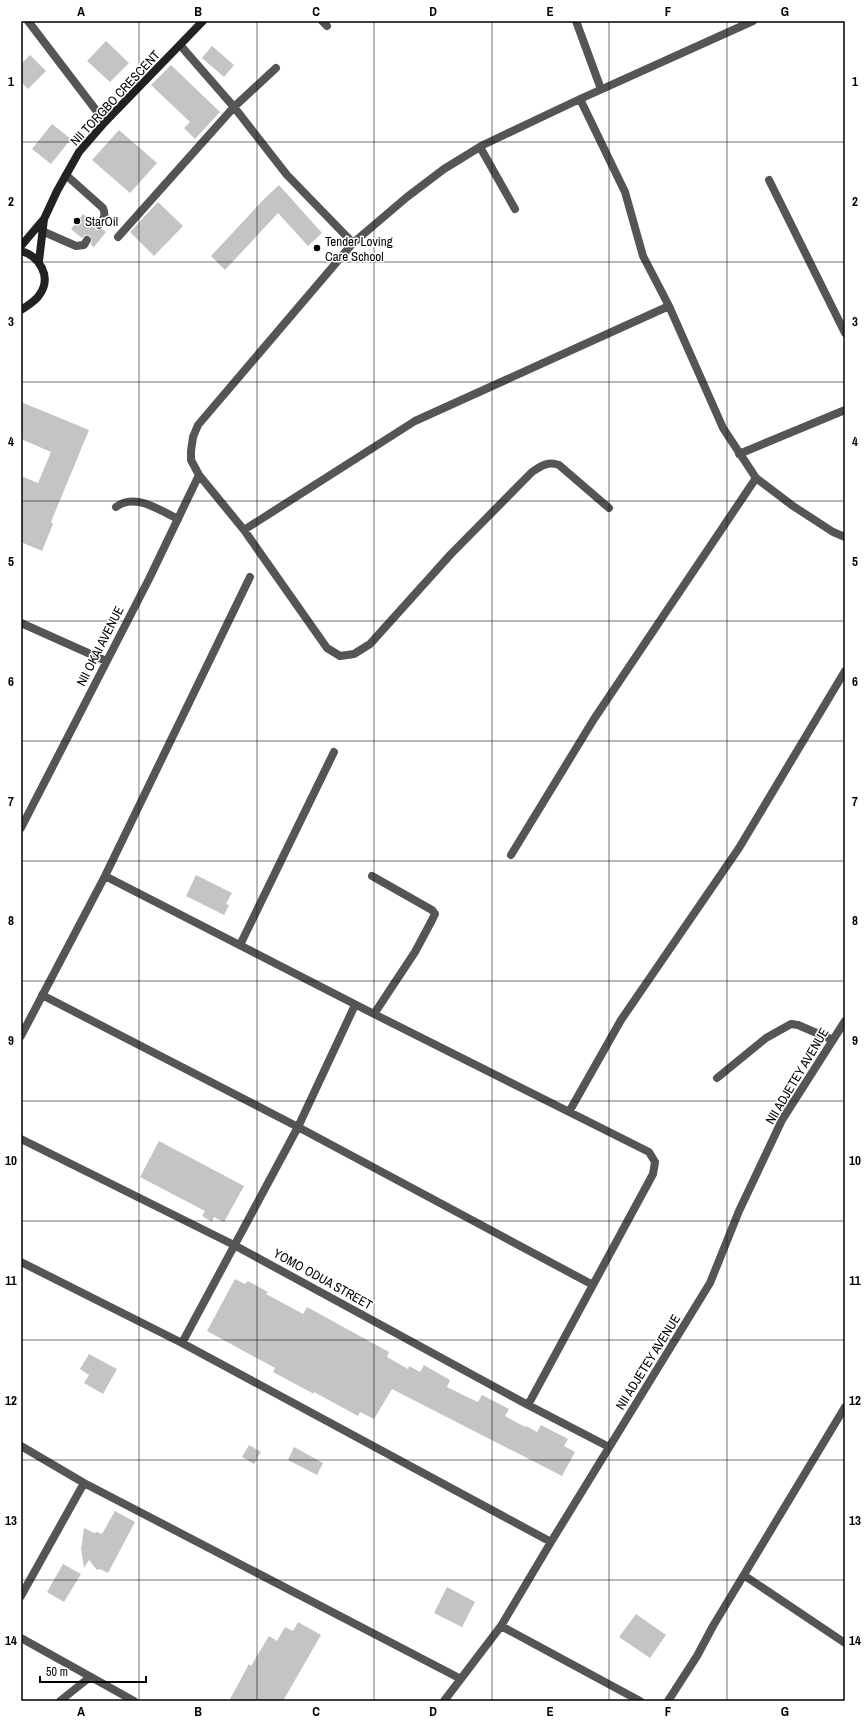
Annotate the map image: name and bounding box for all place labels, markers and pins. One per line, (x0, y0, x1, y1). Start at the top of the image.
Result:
place label: StarOil (85, 213, 118, 230)
marker: StarOil (72, 216, 82, 226)
place label: Tender Loving Care School (325, 233, 393, 265)
marker: Tender Loving Care School (312, 243, 322, 253)

